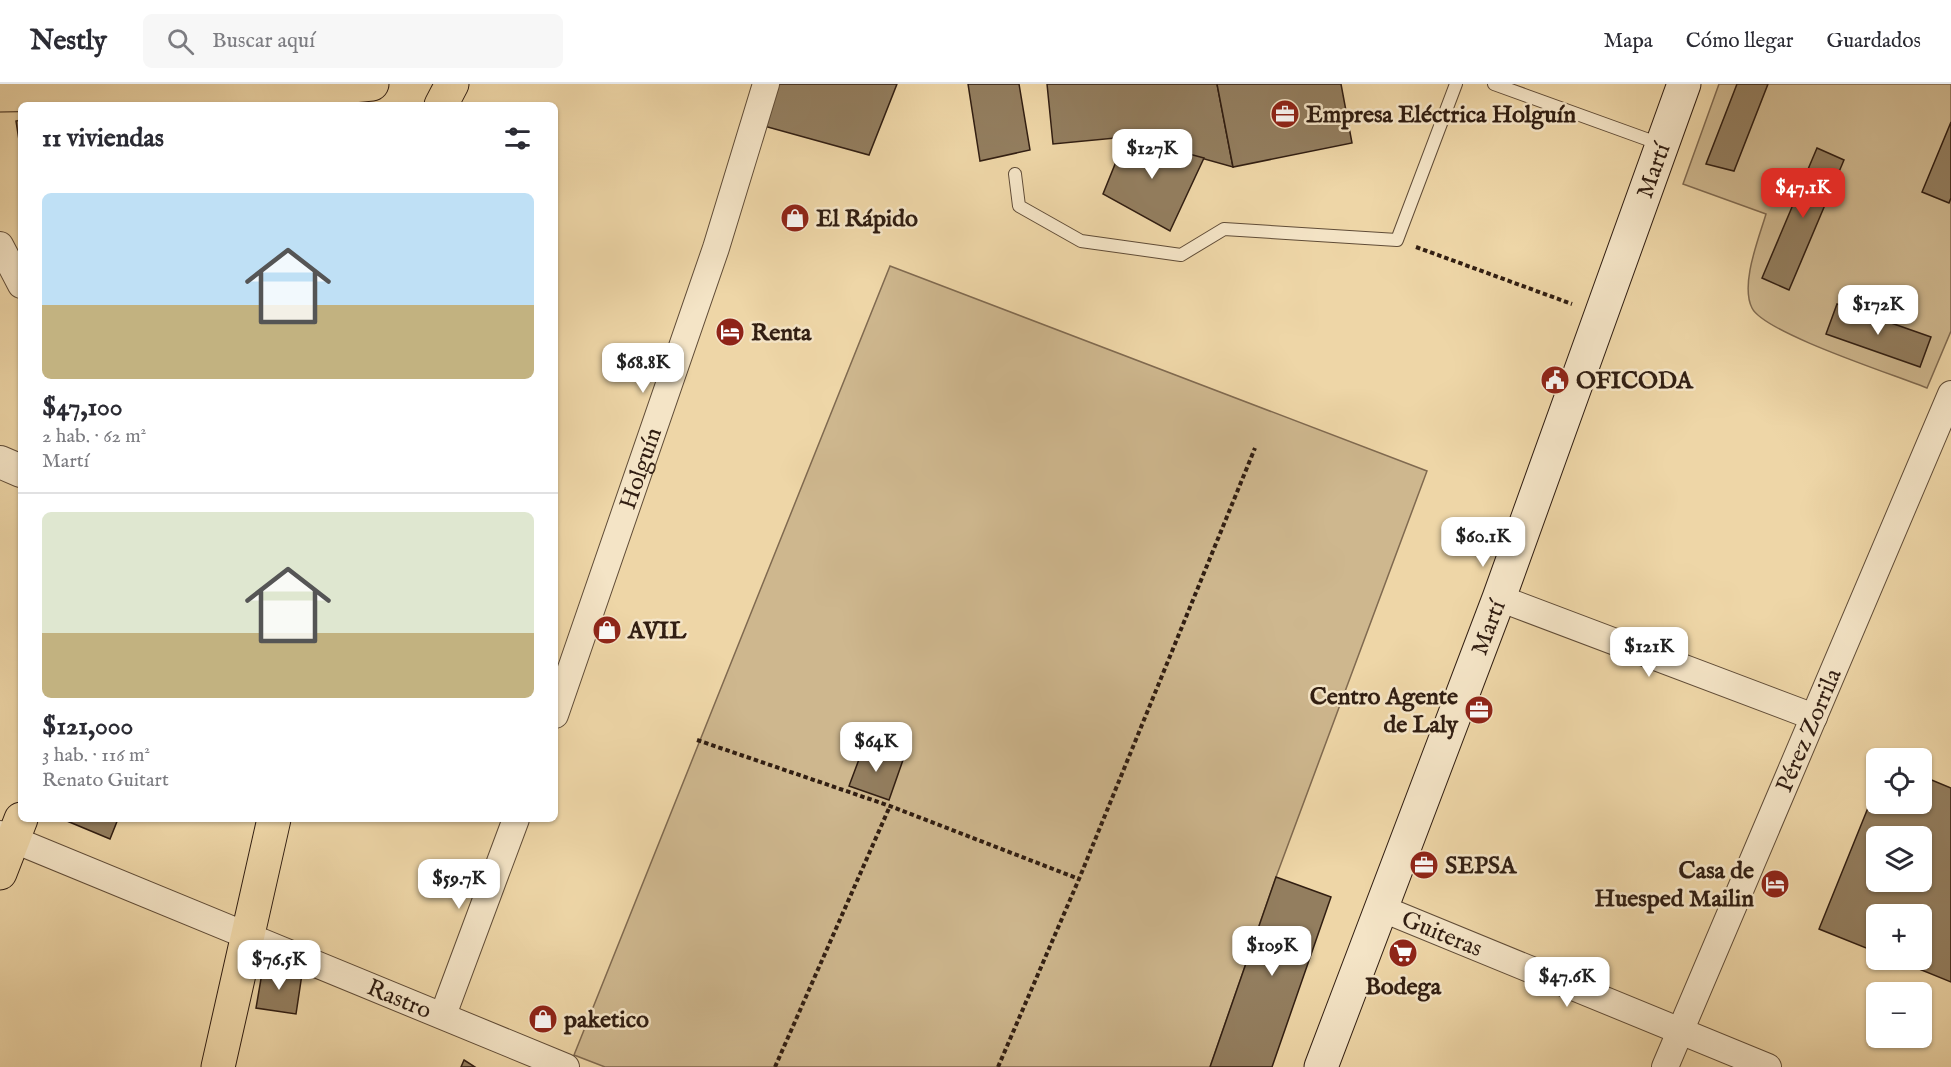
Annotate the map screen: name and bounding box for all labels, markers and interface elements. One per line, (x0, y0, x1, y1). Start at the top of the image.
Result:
search box (143, 14, 563, 68)
text: Nestly (30, 24, 107, 59)
icon: search (164, 25, 197, 58)
text: Buscar aquí (212, 27, 315, 55)
text: Mapa (1604, 28, 1653, 55)
text: Cómo llegar (1686, 28, 1793, 55)
text: Guardados (1826, 28, 1921, 55)
office icon: Empresa Eléctrica Holguín (1269, 98, 1301, 130)
place label: Empresa Eléctrica Holguín (1306, 100, 1576, 131)
text: 11 viviendas (42, 122, 164, 155)
icon: filters (501, 122, 534, 155)
pin: $127K (1110, 129, 1194, 180)
text: $127K (1126, 136, 1178, 161)
street label: Martí (1630, 138, 1679, 203)
pin: $47.1K (1754, 168, 1852, 219)
text: $47.1K (1775, 175, 1831, 200)
shop icon: El Rápido (779, 202, 811, 234)
place label: El Rápido (816, 204, 918, 235)
icon: home (234, 232, 342, 340)
pin: $172K (1836, 285, 1920, 336)
text: $172K (1852, 292, 1904, 317)
hotel icon: Renta (714, 316, 746, 348)
place label: Renta (751, 318, 812, 349)
pin: $68.8K (594, 343, 692, 394)
text: $68.8K (616, 350, 670, 375)
public building icon: OFICODA (1539, 364, 1571, 396)
place label: OFICODA (1576, 366, 1695, 397)
text: $47,100 (42, 391, 123, 424)
text: 2 hab. · 62 m² (42, 424, 146, 449)
street label: Holguín (613, 424, 670, 514)
text: Martí (42, 449, 89, 474)
pin: $60.1K (1434, 517, 1532, 568)
text: $60.1K (1455, 524, 1511, 549)
icon: home (234, 551, 342, 659)
street label: Martí (1465, 595, 1514, 660)
shop icon: AVIL (591, 614, 623, 646)
place label: AVIL (627, 616, 687, 647)
pin: $121K (1607, 627, 1691, 678)
text: $121K (1624, 634, 1674, 659)
street label: Pérez Zorrila (1770, 664, 1850, 797)
place label: Centro Agente de Laly (1310, 682, 1459, 741)
office icon: Centro Agente de Laly (1463, 694, 1495, 726)
text: $121,000 (42, 710, 133, 743)
pin: $64K (840, 722, 912, 773)
text: $64K (854, 729, 898, 754)
text: 3 hab. · 116 m² (42, 743, 150, 768)
map controls (1866, 748, 1932, 1048)
button: locate (1866, 748, 1932, 814)
text: Renato Guitart (42, 768, 169, 793)
button: layers (1866, 826, 1932, 892)
office icon: SEPSA (1408, 849, 1440, 881)
place label: SEPSA (1445, 851, 1518, 882)
place label: Casa de Huesped Mailin (1595, 856, 1754, 915)
pin: $59.7K (410, 859, 508, 910)
text: $59.7K (432, 866, 486, 891)
hotel icon: Casa de Huesped Mailin (1759, 868, 1791, 900)
street label: Guiteras (1397, 904, 1487, 965)
button: + (1866, 904, 1932, 970)
pin: $109K (1230, 926, 1314, 977)
text: $109K (1246, 933, 1298, 958)
supermarket icon: Bodega (1387, 937, 1419, 969)
pin: $76.5K (230, 940, 328, 991)
text: $76.5K (252, 947, 306, 972)
pin: $47.6K (1518, 957, 1616, 1008)
text: $47.6K (1539, 964, 1595, 989)
place label: Bodega (1365, 972, 1442, 1003)
street label: Rastro (362, 973, 436, 1027)
button: − (1866, 982, 1932, 1048)
shop icon: paketico (527, 1003, 559, 1035)
place label: paketico (563, 1005, 649, 1036)

